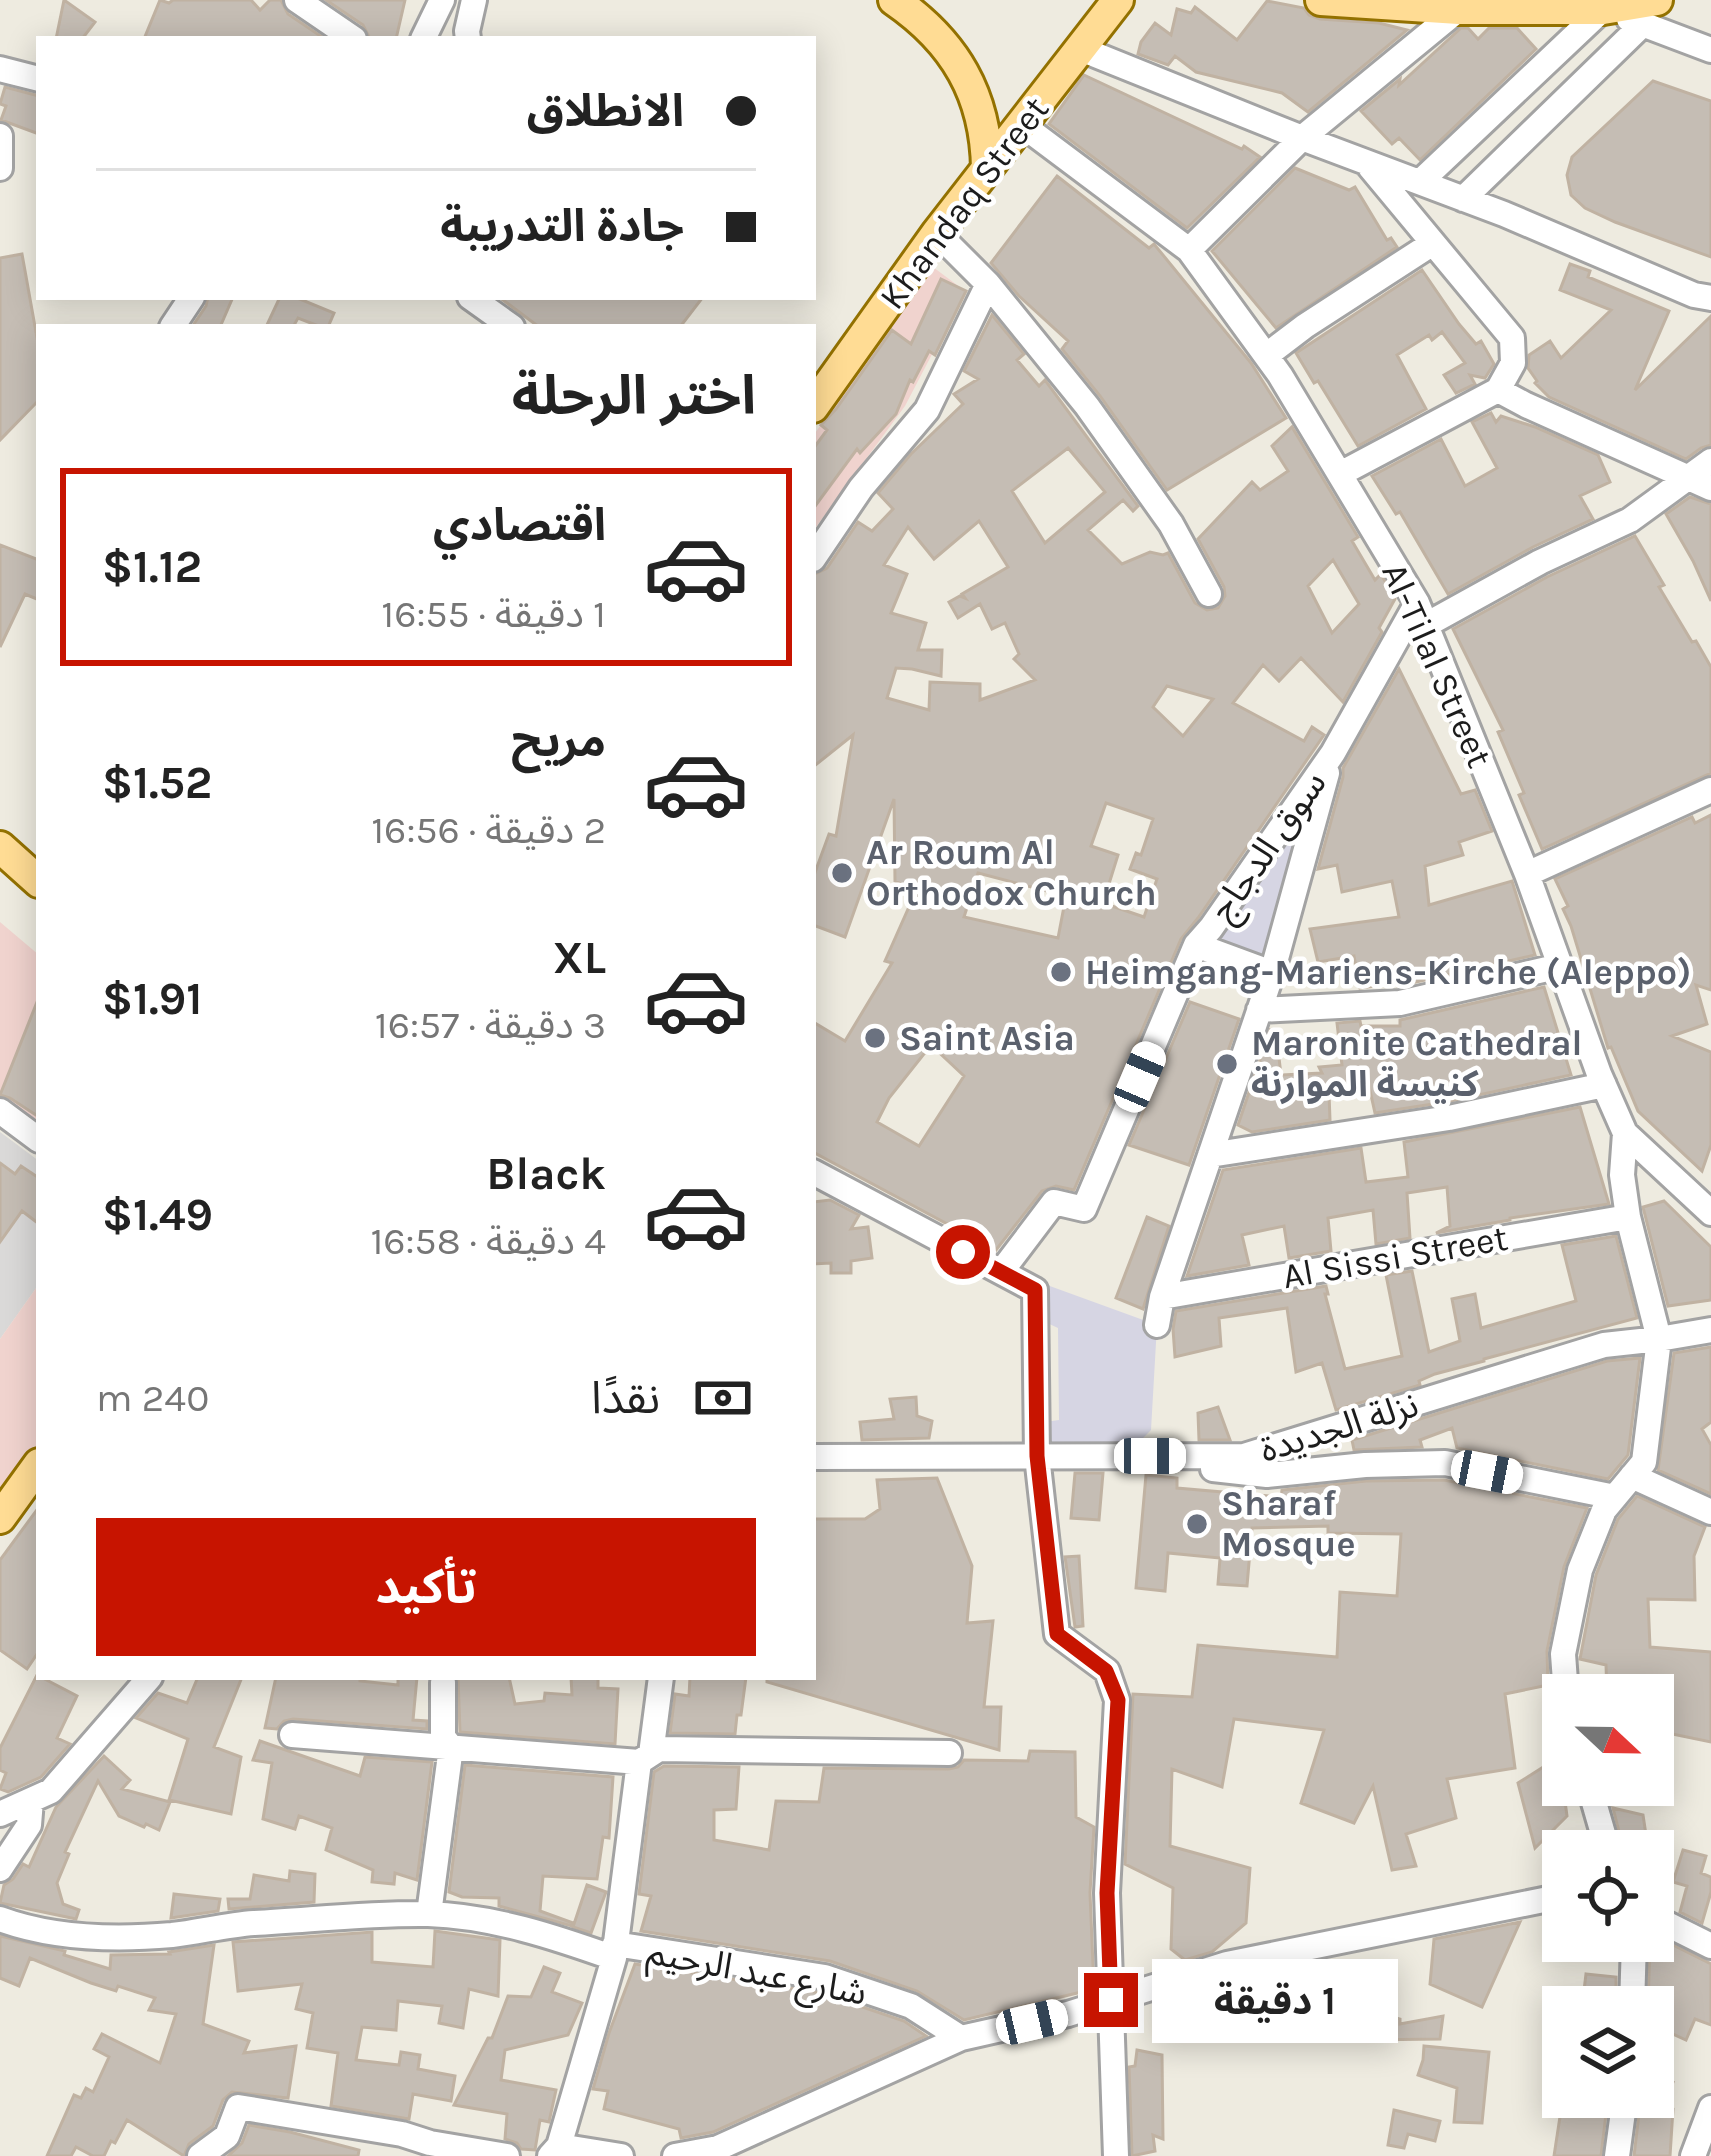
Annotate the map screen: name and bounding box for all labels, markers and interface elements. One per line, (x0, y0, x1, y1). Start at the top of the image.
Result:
text: الانطلاق (527, 85, 684, 137)
street label: Khandaq Street (871, 89, 1057, 317)
text: جادة التدريبة (440, 200, 684, 252)
text: اختر الرحلة (512, 364, 756, 428)
text: اقتصادي (433, 499, 606, 551)
icon: car (642, 513, 750, 621)
text: $1.12 (102, 541, 202, 593)
street label: Al-Tilal Street (1373, 556, 1501, 774)
text: 1 دقيقة · 16:55 (381, 591, 606, 637)
text: مريح (511, 715, 606, 767)
icon: car (642, 729, 750, 837)
text: $1.52 (102, 757, 212, 809)
street label: سوق الدجاج (1201, 763, 1339, 932)
text: 2 دقيقة · 16:56 (371, 807, 606, 853)
place label: Ar Roum Al Orthodox Church (866, 831, 1157, 914)
marker: Ar Roum Al Orthodox Church (829, 860, 855, 886)
text: XL (553, 932, 606, 984)
icon: car (642, 945, 750, 1053)
place label: Heimgang-Mariens-Kirche (Aleppo) (1085, 951, 1692, 994)
marker: Heimgang-Mariens-Kirche (Aleppo) (1048, 959, 1074, 985)
text: $1.91 (102, 973, 202, 1025)
text: 3 دقيقة · 16:57 (375, 1002, 606, 1048)
place label: Saint Asia (899, 1017, 1075, 1059)
place label: Maronite Cathedral كنيسة الموارنة (1251, 1022, 1583, 1105)
marker: Saint Asia (862, 1025, 888, 1051)
car (1109, 1037, 1171, 1117)
marker: Maronite Cathedral كنيسة الموارنة (1214, 1051, 1240, 1077)
text: Black (486, 1148, 606, 1200)
icon: car (642, 1161, 750, 1269)
text: $1.49 (102, 1189, 213, 1241)
street label: Al Sissi Street (1279, 1217, 1511, 1297)
text: 4 دقيقة · 16:58 (370, 1218, 606, 1264)
route start (936, 1225, 990, 1279)
icon: cash (690, 1365, 756, 1431)
text: نقدًا (591, 1372, 660, 1424)
text: 240 m (96, 1375, 209, 1421)
street label: نزلة الجديدة (1255, 1383, 1423, 1471)
car (1114, 1438, 1186, 1474)
car (1448, 1447, 1526, 1497)
place label: Sharaf Mosque (1221, 1482, 1355, 1566)
marker: Sharaf Mosque (1184, 1511, 1210, 1537)
button: تأكيد (96, 1518, 756, 1656)
north arrow (1542, 1674, 1674, 1806)
map controls (1542, 1674, 1674, 2118)
button: locate (1542, 1830, 1674, 1962)
street label: شارع عبد الرحيم (643, 1930, 870, 2020)
callout: 1 دقيقة (1153, 1958, 1399, 2042)
route end (1084, 1973, 1138, 2027)
text: 1 دقيقة (1214, 1978, 1336, 2024)
button: layers (1542, 1986, 1674, 2118)
car (993, 1996, 1071, 2048)

